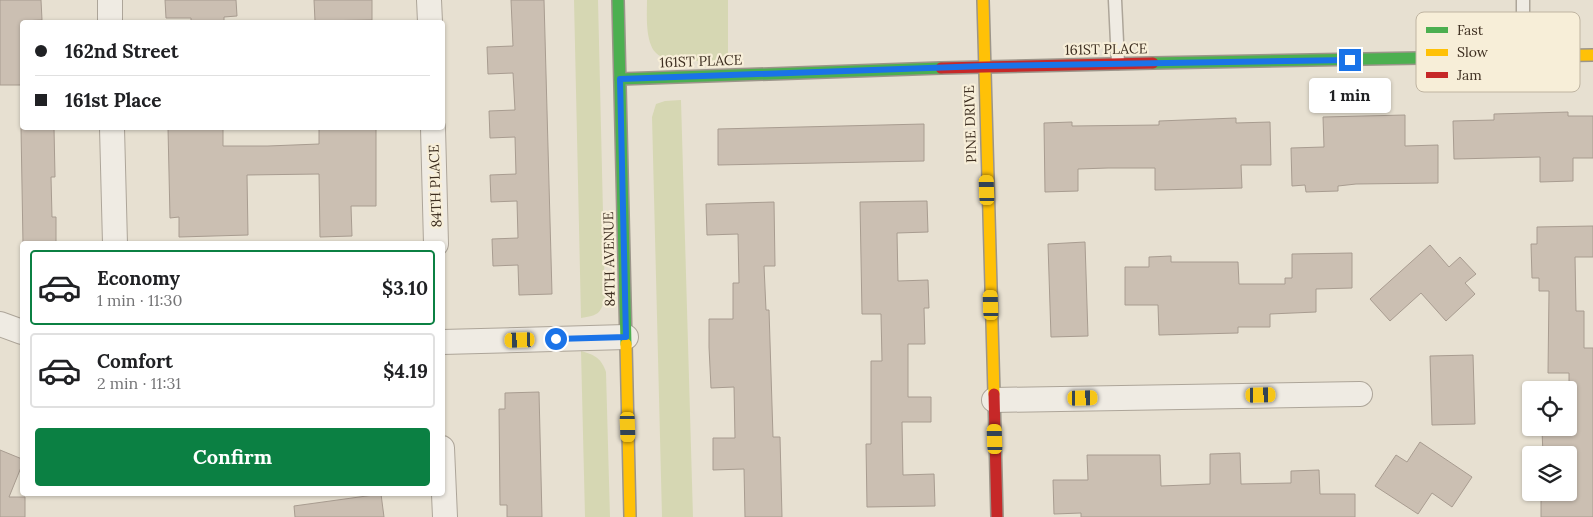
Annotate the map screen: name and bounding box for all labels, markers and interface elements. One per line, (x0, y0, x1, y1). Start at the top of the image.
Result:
legend (1416, 12, 1580, 92)
text: Fast (1457, 21, 1484, 39)
text: 162nd Street (65, 39, 179, 63)
street label: 161ST PLACE (1064, 39, 1148, 59)
text: Slow (1457, 43, 1489, 61)
route end (1339, 49, 1361, 71)
street label: 161ST PLACE (659, 51, 743, 71)
text: Jam (1456, 66, 1482, 84)
callout: 1 min (1309, 78, 1391, 112)
street label: PINE DRIVE (960, 85, 980, 163)
text: 1 min (1330, 85, 1370, 105)
text: 161st Place (65, 88, 161, 112)
street label: 84TH PLACE (425, 144, 445, 228)
car (978, 175, 995, 205)
street label: 84TH AVENUE (599, 211, 619, 307)
icon: car (37, 265, 82, 310)
text: Economy (97, 266, 180, 290)
text: $3.10 (382, 276, 428, 300)
text: 1 min · 11:30 (97, 290, 182, 310)
car (982, 290, 999, 320)
route start (545, 328, 567, 350)
car (504, 332, 535, 348)
icon: car (37, 348, 82, 393)
text: Comfort (97, 349, 173, 373)
text: $4.19 (383, 359, 428, 383)
text: 2 min · 11:31 (97, 373, 181, 393)
map controls (1522, 381, 1577, 501)
button: locate (1522, 381, 1577, 436)
car (1245, 387, 1276, 403)
car (1067, 390, 1098, 406)
car (619, 412, 636, 442)
car (986, 424, 1003, 454)
button: Confirm (35, 428, 430, 486)
button: layers (1522, 446, 1577, 501)

